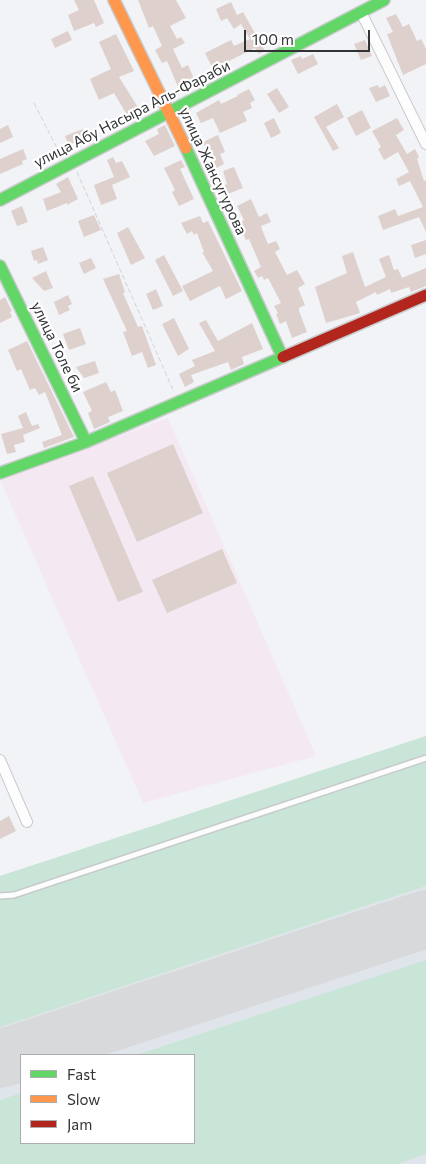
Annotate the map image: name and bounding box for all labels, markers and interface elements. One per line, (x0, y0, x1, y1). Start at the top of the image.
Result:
scale bar (246, 20, 372, 52)
text: 100 m (252, 30, 294, 48)
street label: улица Абу Насыра Аль-Фараби (31, 57, 233, 171)
street label: улица Жансугурова (176, 104, 250, 238)
street label: улица Толе би (27, 299, 87, 395)
legend (20, 1054, 195, 1144)
text: Fast (67, 1065, 96, 1083)
text: Slow (67, 1090, 100, 1108)
text: Jam (67, 1115, 92, 1133)

